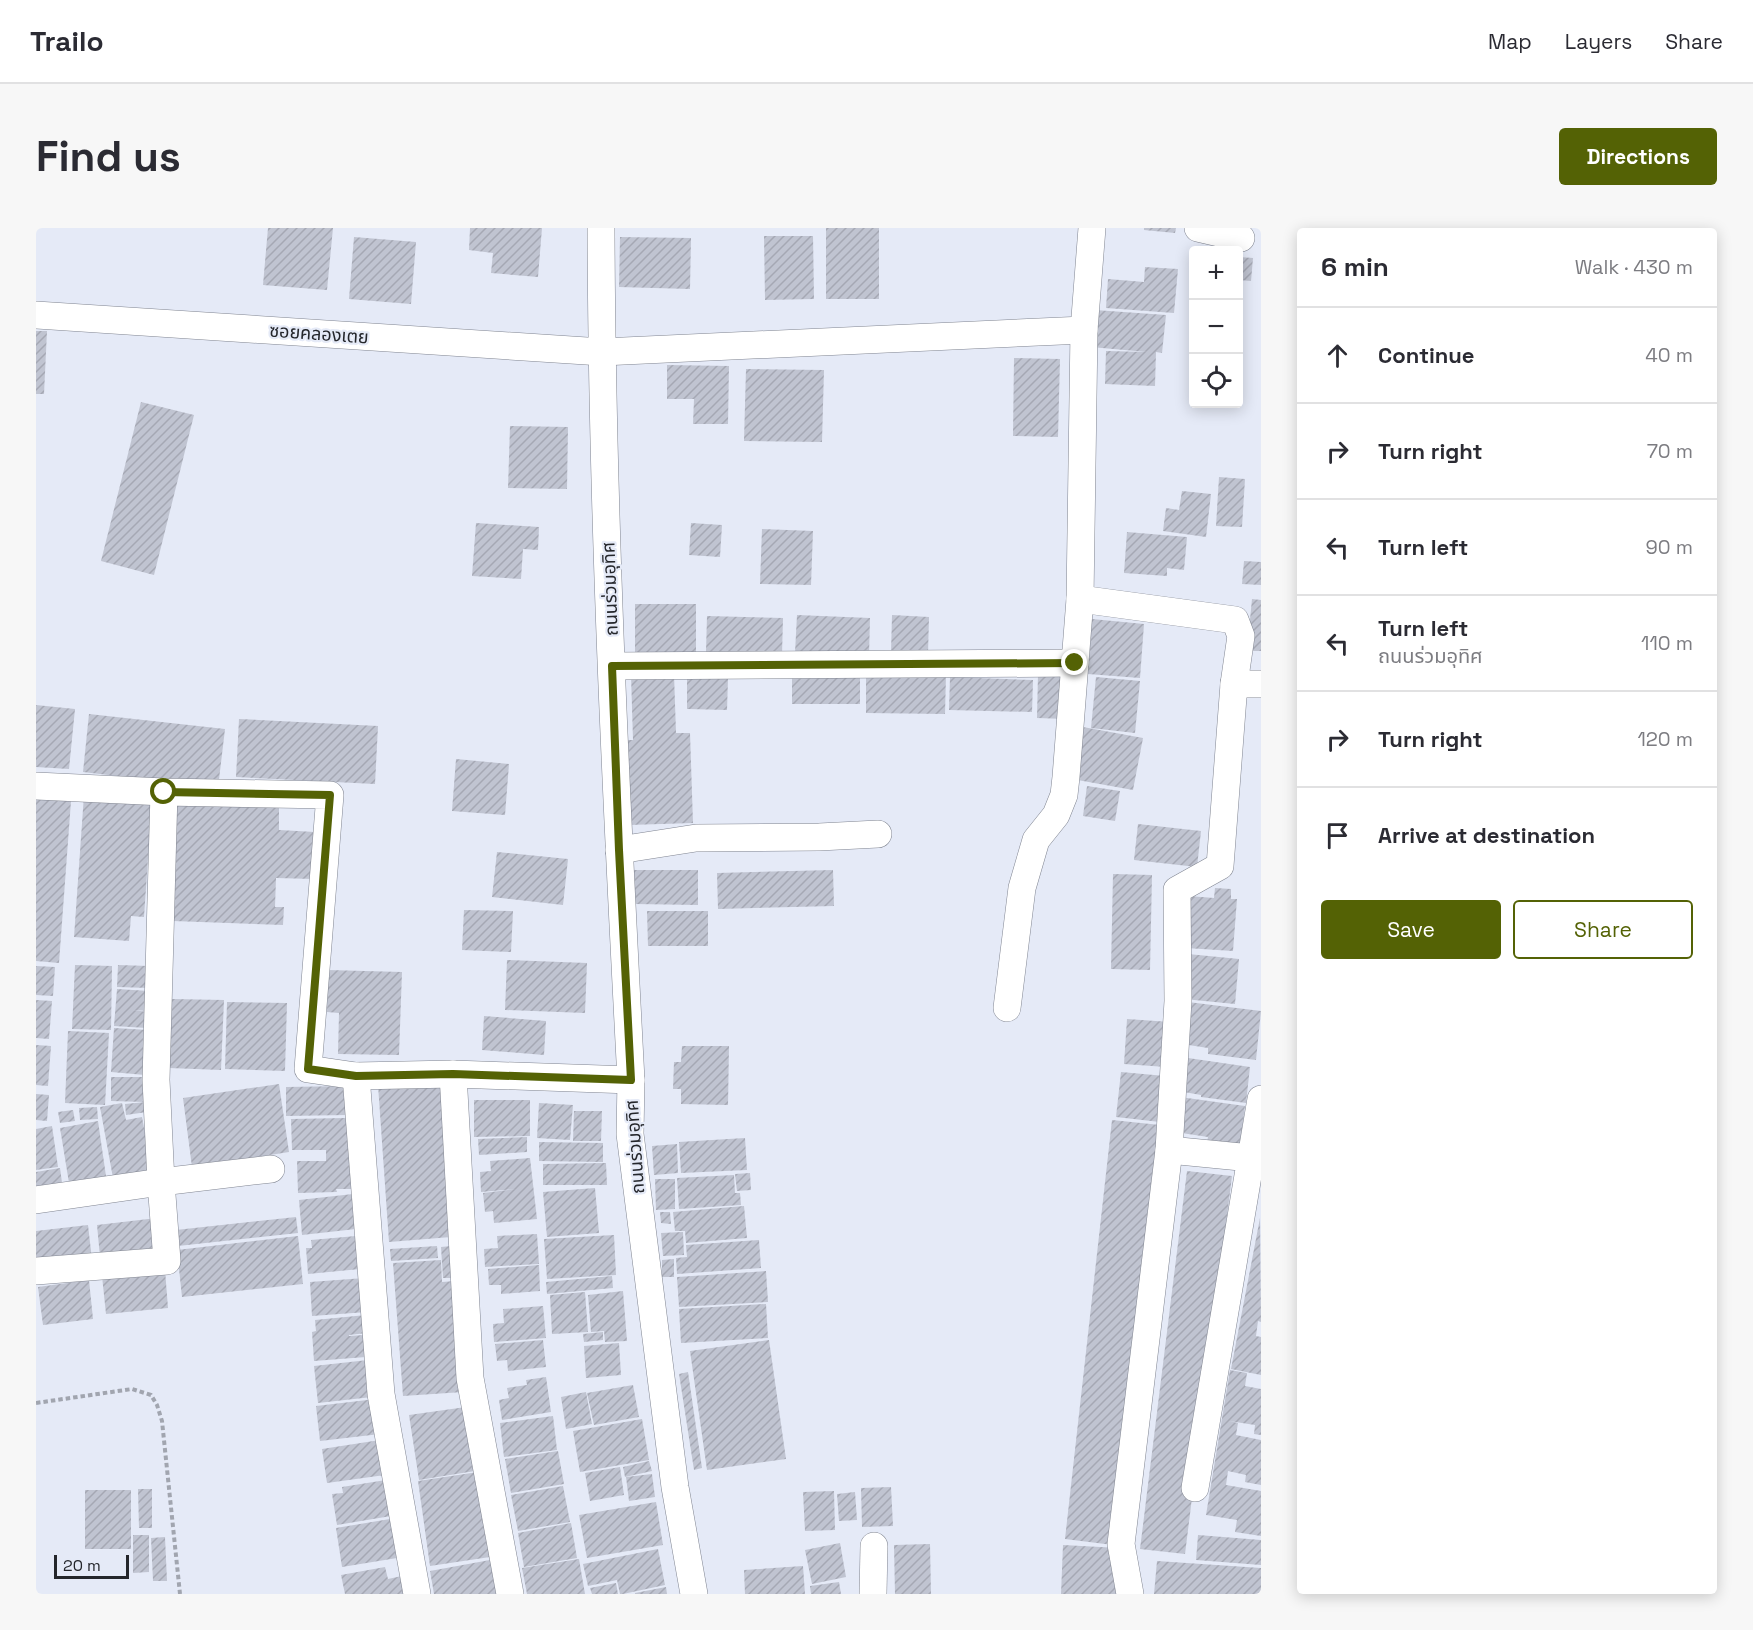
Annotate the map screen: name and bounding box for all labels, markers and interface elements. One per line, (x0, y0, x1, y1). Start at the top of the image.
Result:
text: Trailo (30, 23, 104, 59)
text: Map (1488, 28, 1532, 55)
text: Layers (1565, 28, 1632, 55)
text: Share (1665, 28, 1723, 55)
button: Directions (1559, 128, 1717, 185)
text: Find us (36, 130, 181, 183)
map controls (1189, 246, 1243, 408)
button: + (1189, 246, 1243, 300)
text: 6 min (1321, 250, 1389, 284)
text: Walk · 430 m (1575, 254, 1693, 280)
button: − (1189, 300, 1243, 354)
street label: ซอยคลองเตย (269, 319, 370, 348)
icon: ahead (1321, 339, 1354, 372)
text: Continue (1378, 341, 1474, 369)
text: 40 m (1645, 342, 1693, 368)
button: locate (1189, 354, 1243, 408)
icon: right (1321, 435, 1354, 468)
text: Turn right (1378, 437, 1483, 465)
text: 70 m (1647, 438, 1693, 464)
icon: left (1321, 531, 1354, 564)
text: Turn left (1378, 533, 1468, 561)
text: 90 m (1646, 534, 1693, 560)
street label: ถนนร่วมอุทิศ (596, 542, 623, 636)
text: Turn left (1378, 614, 1468, 642)
icon: left (1321, 627, 1354, 660)
text: 110 m (1641, 630, 1693, 656)
text: ถนนร่วมอุทิศ (1378, 643, 1483, 669)
route end (1061, 649, 1087, 675)
icon: right (1321, 723, 1354, 756)
text: Turn right (1378, 725, 1483, 753)
text: 120 m (1637, 726, 1693, 752)
route start (150, 778, 176, 804)
icon: arrive (1321, 819, 1354, 852)
text: Arrive at destination (1378, 821, 1595, 849)
button: Save (1321, 900, 1501, 959)
button: Share (1513, 900, 1693, 959)
street label: ถนนร่วมอุทิศ (620, 1099, 649, 1195)
scale bar (54, 1552, 129, 1580)
text: 20 m (63, 1555, 101, 1576)

